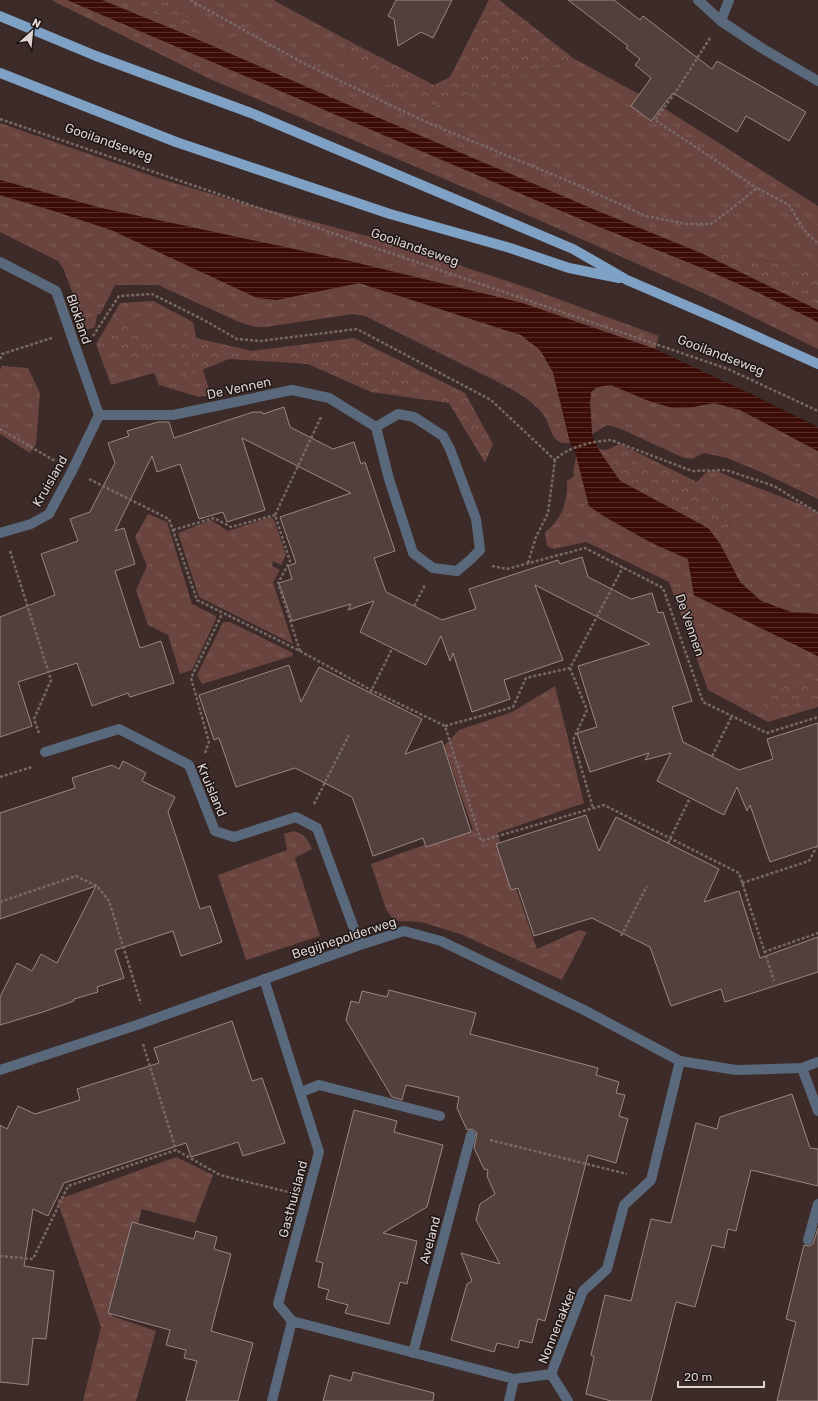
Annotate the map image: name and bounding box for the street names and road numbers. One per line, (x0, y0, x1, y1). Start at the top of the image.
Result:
street label: Gooilandseweg (63, 120, 155, 165)
street label: Gooilandseweg (369, 225, 461, 270)
street label: Blokland (63, 292, 95, 346)
street label: Gooilandseweg (675, 332, 767, 379)
street label: De Vennen (206, 374, 272, 402)
street label: Kruisland (29, 453, 71, 509)
street label: De Vennen (672, 592, 708, 658)
street label: Kruisland (194, 761, 230, 819)
street label: Begijnepolderweg (290, 914, 398, 963)
street label: Gasthuisland (276, 1159, 310, 1239)
street label: Aveland (416, 1215, 444, 1265)
street label: Nonnenakker (535, 1286, 579, 1366)

